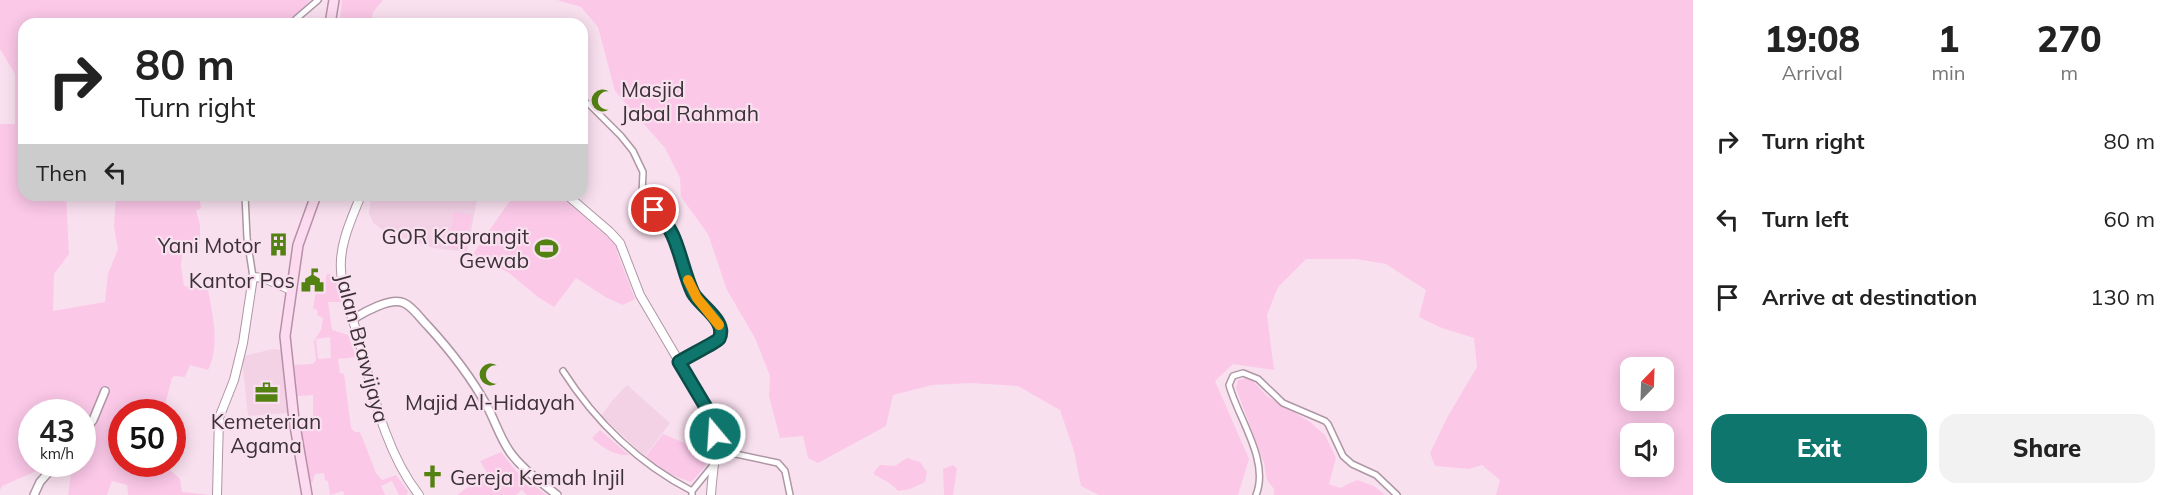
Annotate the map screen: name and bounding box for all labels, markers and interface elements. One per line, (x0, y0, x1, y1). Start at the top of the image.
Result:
text: 19:08 (1764, 16, 1860, 61)
text: 1 (1938, 16, 1959, 61)
text: 270 (2037, 16, 2102, 61)
text: 80 m (135, 38, 235, 91)
icon: right (36, 42, 114, 120)
text: Arrival (1782, 60, 1843, 85)
text: min (1931, 60, 1966, 85)
text: m (2060, 60, 2078, 85)
place label: Masjid Jabal Rahmah (621, 76, 759, 126)
mosque icon: Masjid Jabal Rahmah (590, 88, 616, 114)
text: Turn right (135, 90, 255, 124)
icon: right (1711, 125, 1744, 158)
text: Turn right (1762, 127, 1865, 155)
text: 80 m (2104, 127, 2155, 155)
icon: left (99, 156, 132, 189)
text: Then (36, 159, 87, 187)
pin (628, 184, 679, 235)
icon: arrive (637, 193, 670, 226)
icon: left (1711, 203, 1744, 236)
text: Turn left (1762, 205, 1849, 233)
text: 60 m (2104, 205, 2155, 233)
place label: GOR Kaprangit Gewab (381, 223, 529, 273)
place label: Yani Motor (157, 232, 261, 258)
building icon: Yani Motor (266, 232, 292, 258)
sports icon: GOR Kaprangit Gewab (534, 235, 560, 261)
place label: Kantor Pos (189, 267, 295, 293)
public building icon: Kantor Pos (300, 267, 326, 293)
street label: Jalan Brawijaya (331, 271, 395, 425)
icon: arrive (1711, 281, 1744, 314)
text: Arrive at destination (1762, 283, 1977, 311)
text: 130 m (2090, 283, 2155, 311)
north arrow (1620, 357, 1674, 411)
map controls (1620, 357, 1674, 477)
mosque icon: Majid Al-Hidayah (477, 361, 503, 387)
office icon: Kemeterian Agama (253, 380, 279, 406)
place label: Majid Al-Hidayah (405, 389, 575, 415)
speed limit sign: 50 (108, 399, 186, 477)
position arrow (683, 402, 747, 466)
place label: Kemeterian Agama (211, 408, 321, 458)
text: 43 (39, 412, 75, 450)
button: Exit (1711, 414, 1927, 483)
button: Share (1939, 414, 2155, 483)
button: sound (1620, 423, 1674, 477)
text: km/h (40, 444, 74, 463)
church icon: Gereja Kemah Injil (419, 464, 445, 490)
place label: Gereja Kemah Injil (450, 464, 625, 490)

